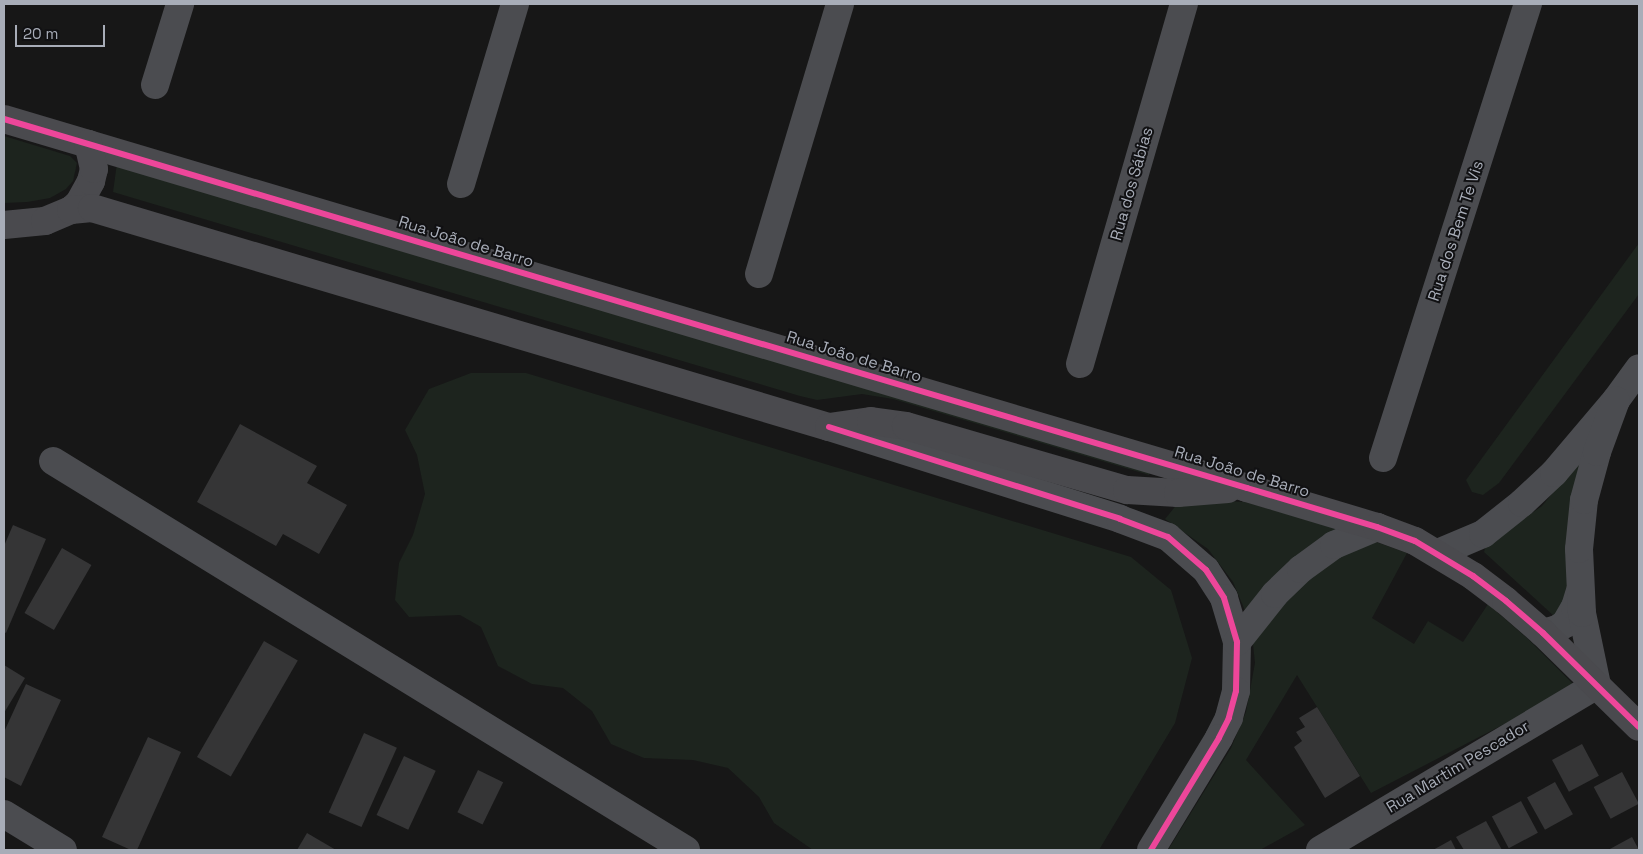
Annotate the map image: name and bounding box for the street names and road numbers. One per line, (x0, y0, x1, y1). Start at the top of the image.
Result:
street label: Rua dos Sábias (1107, 125, 1157, 243)
street label: Rua dos Bem Te Vis (1424, 158, 1488, 304)
street label: Rua João de Barro (396, 212, 536, 272)
street label: Rua João de Barro (784, 327, 924, 387)
street label: Rua João de Barro (1172, 442, 1312, 502)
street label: Rua Martim Pescador (1383, 717, 1533, 817)

